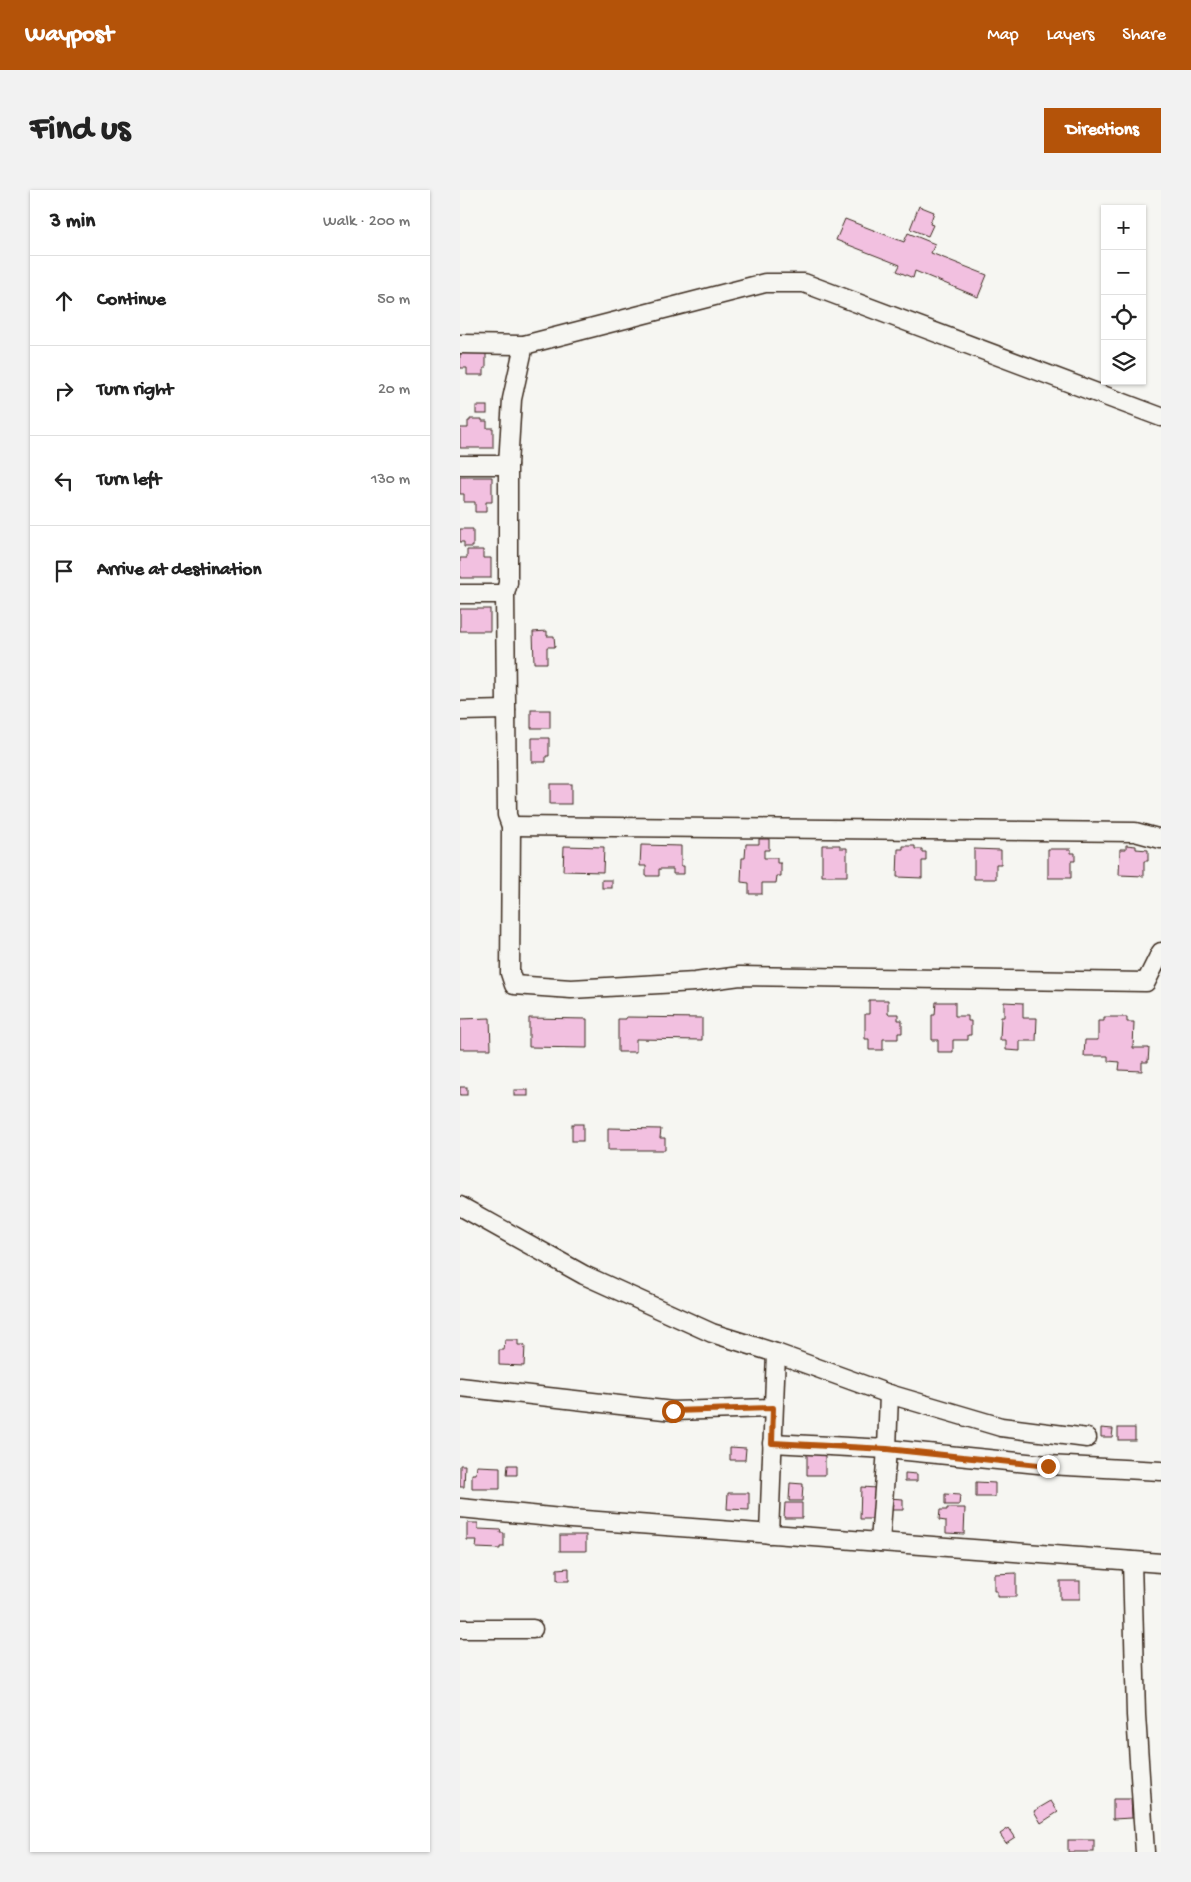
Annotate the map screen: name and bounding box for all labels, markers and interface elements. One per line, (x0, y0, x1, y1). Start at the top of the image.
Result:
text: Waypost (25, 21, 113, 50)
text: Map (987, 25, 1019, 46)
text: Layers (1047, 25, 1094, 46)
text: Share (1122, 25, 1166, 46)
button: Directions (1044, 108, 1161, 153)
text: Find us (30, 110, 130, 151)
map controls (1101, 205, 1146, 385)
button: + (1101, 205, 1146, 250)
text: 3 min (50, 210, 95, 235)
text: Walk · 200 m (323, 213, 410, 232)
button: − (1101, 250, 1146, 295)
icon: ahead (50, 287, 78, 315)
text: Continue (97, 289, 166, 312)
text: 50 m (377, 291, 410, 310)
button: locate (1101, 295, 1146, 340)
button: layers (1101, 340, 1146, 385)
icon: right (50, 377, 78, 405)
text: Turn right (97, 379, 173, 402)
text: 20 m (378, 381, 410, 400)
icon: left (50, 467, 78, 495)
text: Turn left (97, 469, 161, 492)
text: 130 m (371, 471, 410, 490)
icon: arrive (50, 557, 78, 585)
text: Arrive at destination (97, 559, 261, 582)
route start (662, 1400, 685, 1423)
route end (1037, 1455, 1060, 1478)

